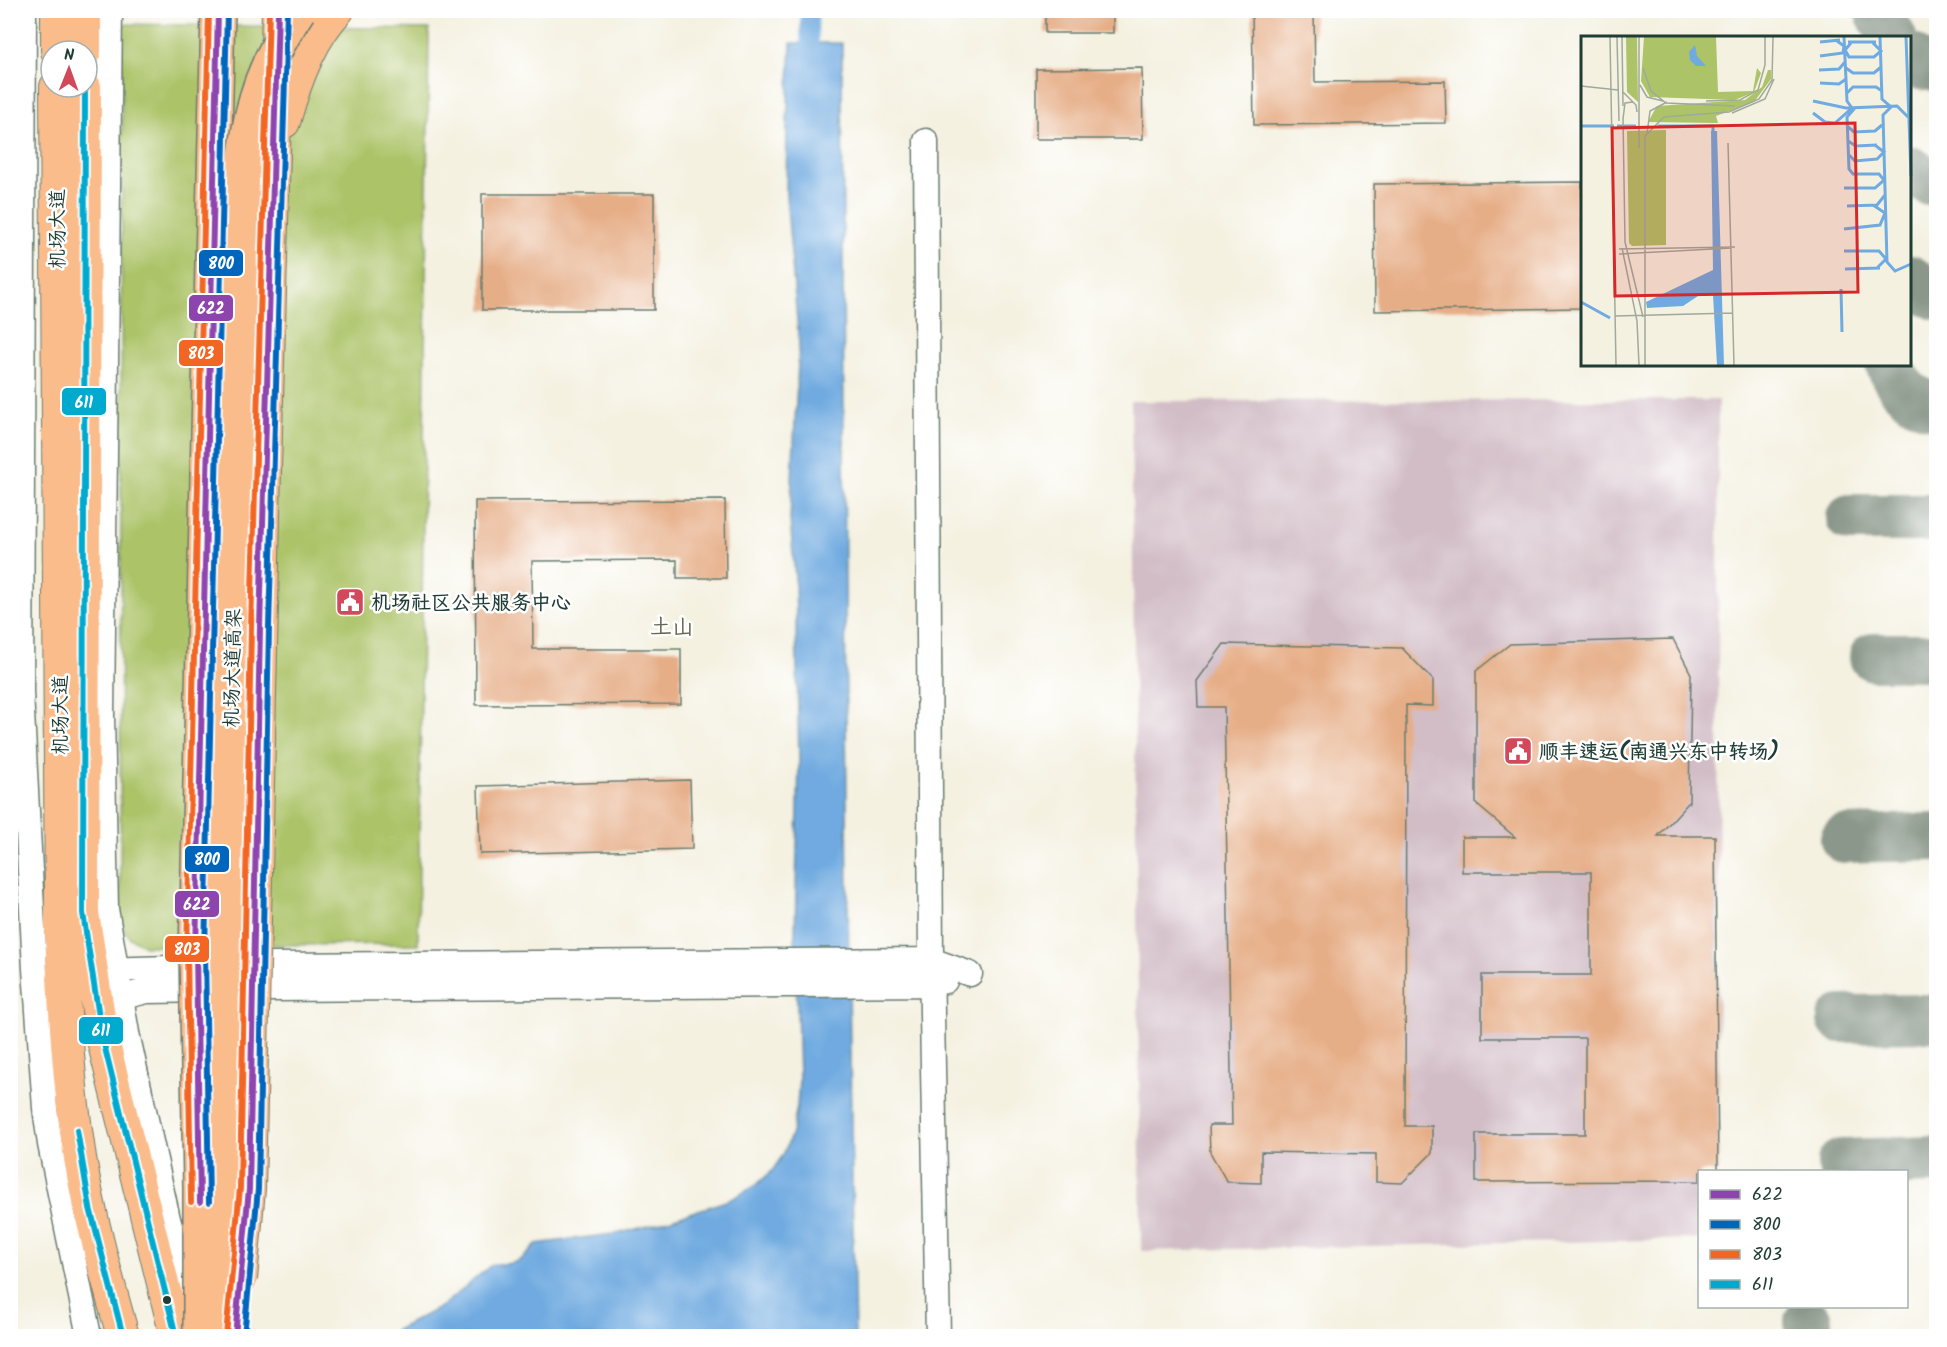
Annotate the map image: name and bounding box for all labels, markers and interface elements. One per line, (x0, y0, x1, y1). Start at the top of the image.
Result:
inset map (1581, 36, 1911, 366)
north arrow (39, 39, 99, 99)
text: N (64, 43, 75, 68)
street label: 机场大道 (43, 189, 75, 269)
line badge: 800 (198, 249, 244, 277)
text: 800 (208, 252, 235, 277)
line badge: 622 (188, 294, 234, 322)
text: 622 (197, 297, 225, 322)
line badge: 803 (178, 339, 224, 367)
text: 803 (188, 342, 214, 367)
line badge: 611 (61, 387, 107, 416)
text: 611 (75, 391, 93, 416)
public building icon: 机场社区公共服务中心 (334, 586, 366, 618)
place label: 机场社区公共服务中心 (371, 588, 571, 620)
street label: 机场大道高架 (217, 608, 251, 728)
district label: 土山 (650, 611, 694, 646)
street label: 机场大道 (46, 675, 78, 755)
public building icon: 顺丰速运(南通兴东中转场) (1502, 735, 1534, 767)
place label: 顺丰速运(南通兴东中转场) (1539, 737, 1779, 769)
line badge: 800 (184, 845, 230, 873)
text: 800 (194, 848, 221, 873)
line badge: 622 (174, 890, 220, 918)
text: 622 (183, 893, 211, 918)
line badge: 803 (164, 935, 210, 963)
text: 803 (174, 938, 200, 963)
line badge: 611 (78, 1016, 124, 1045)
text: 611 (92, 1019, 110, 1044)
legend (1698, 1170, 1908, 1308)
text: 622 (1752, 1181, 1783, 1210)
text: 800 (1752, 1211, 1781, 1240)
text: 803 (1752, 1241, 1782, 1270)
text: 611 (1752, 1271, 1773, 1300)
unlabelled marker (161, 1294, 173, 1306)

